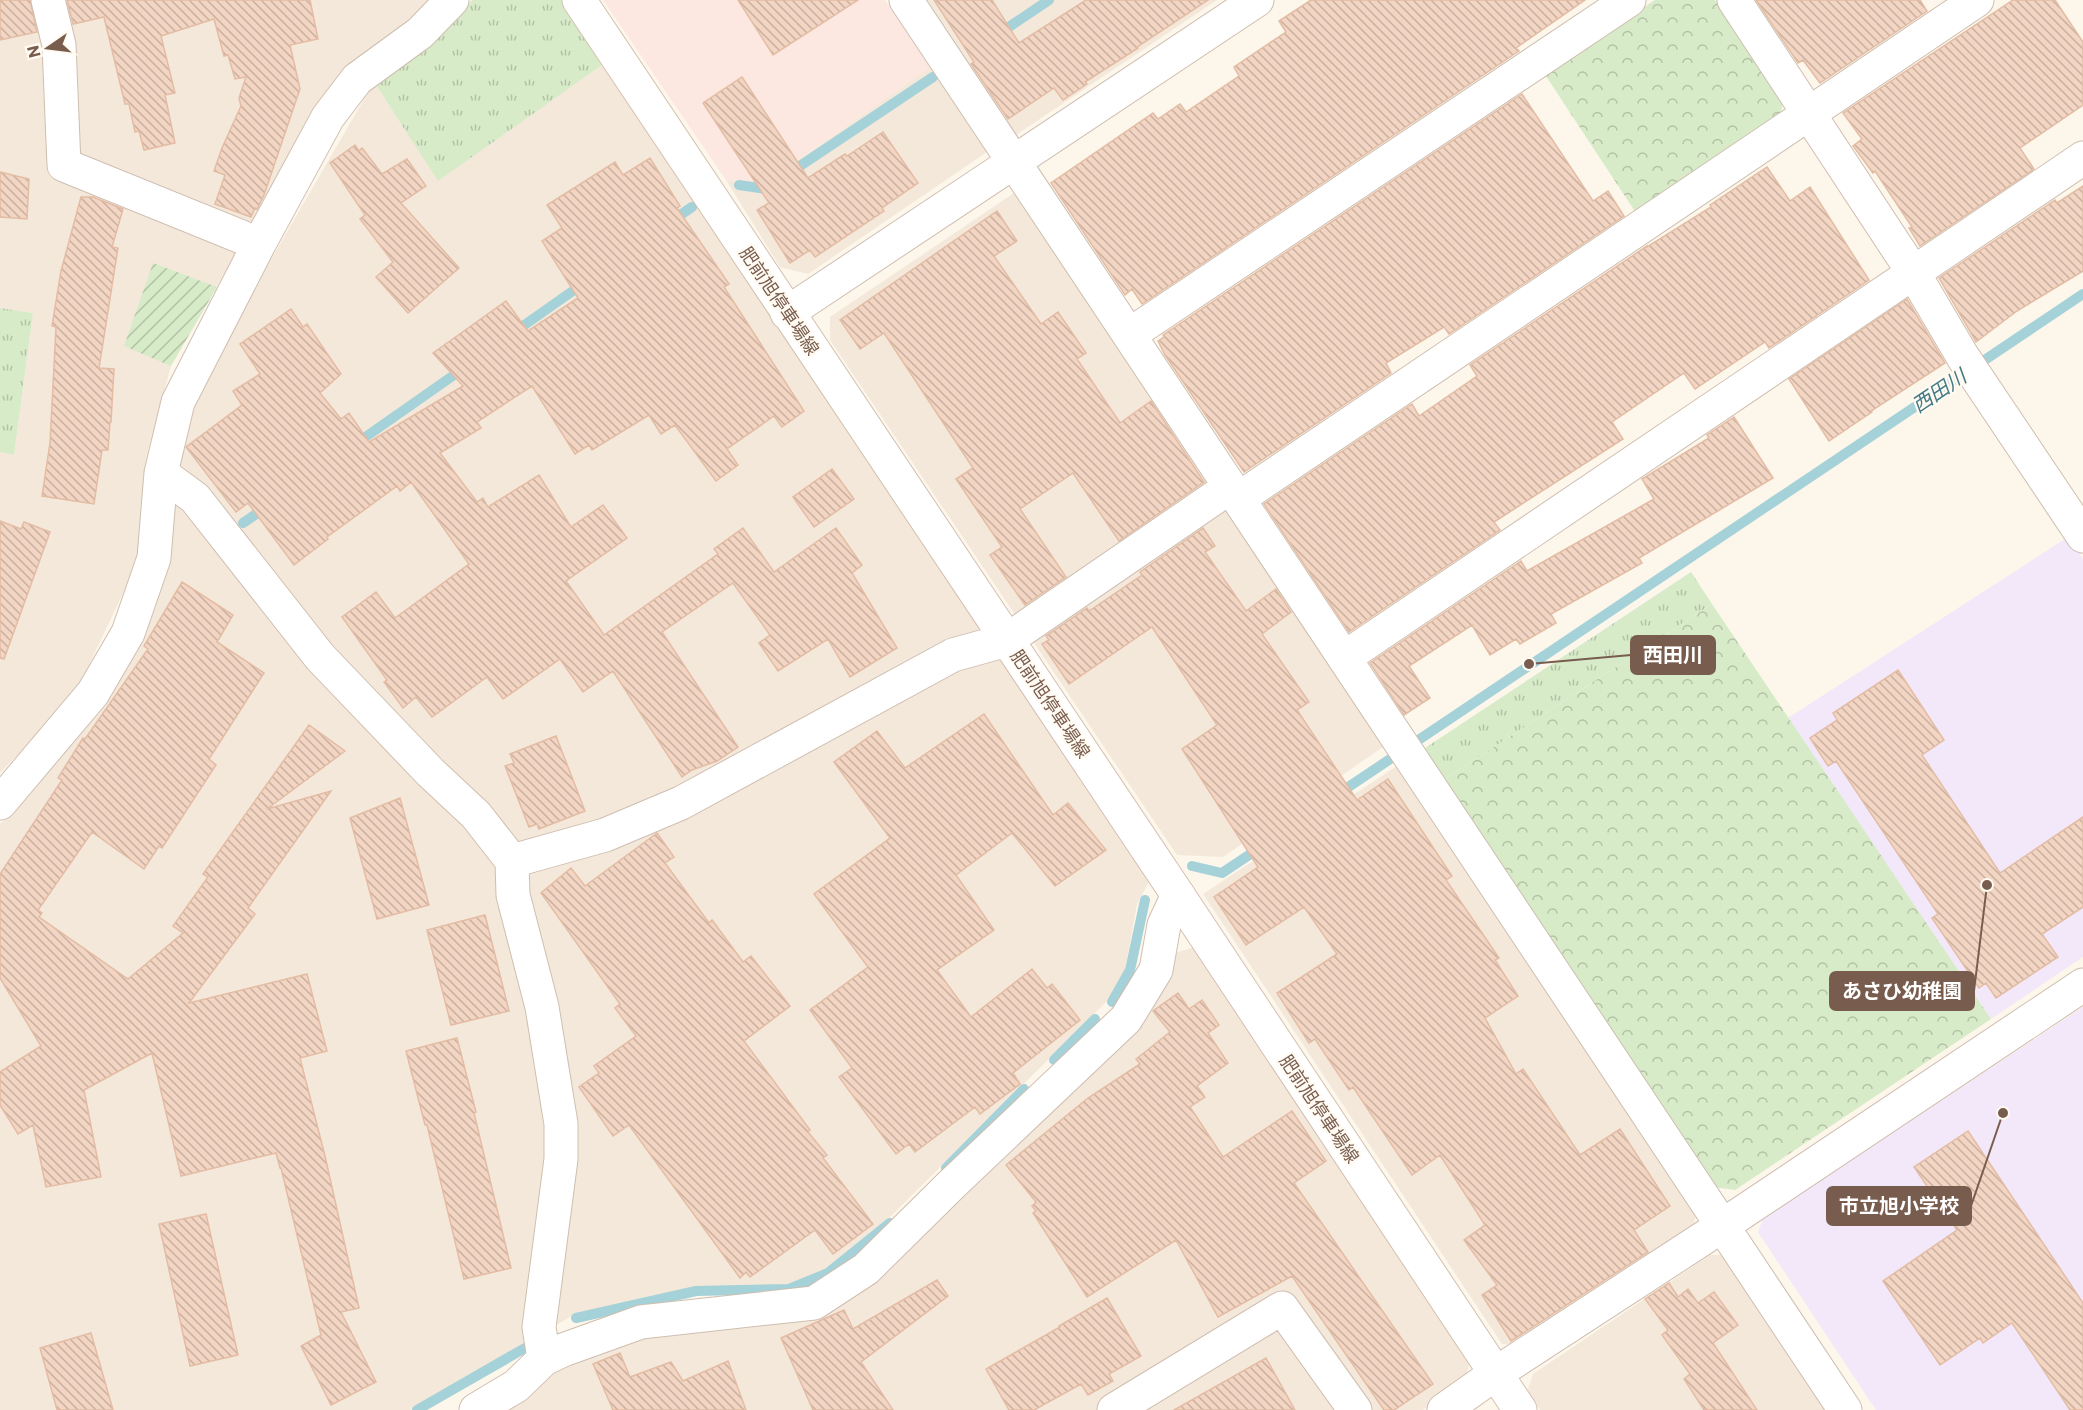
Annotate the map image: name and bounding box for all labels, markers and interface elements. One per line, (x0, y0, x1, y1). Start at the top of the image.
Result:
north arrow (18, 18, 78, 78)
text: N (22, 44, 44, 60)
street label: 肥前旭停車場線 (735, 242, 824, 359)
water label: 西田川 (1907, 362, 1972, 417)
callout: 西田川 (1631, 636, 1715, 674)
text: 西田川 (1643, 642, 1703, 666)
street label: 肥前旭停車場線 (1006, 645, 1095, 762)
callout: あさひ幼稚園 (1830, 972, 1974, 1010)
text: あさひ幼稚園 (1842, 978, 1962, 1002)
street label: 肥前旭停車場線 (1275, 1050, 1364, 1167)
callout: 市立旭小学校 (1827, 1187, 1971, 1225)
text: 市立旭小学校 (1839, 1193, 1959, 1217)

